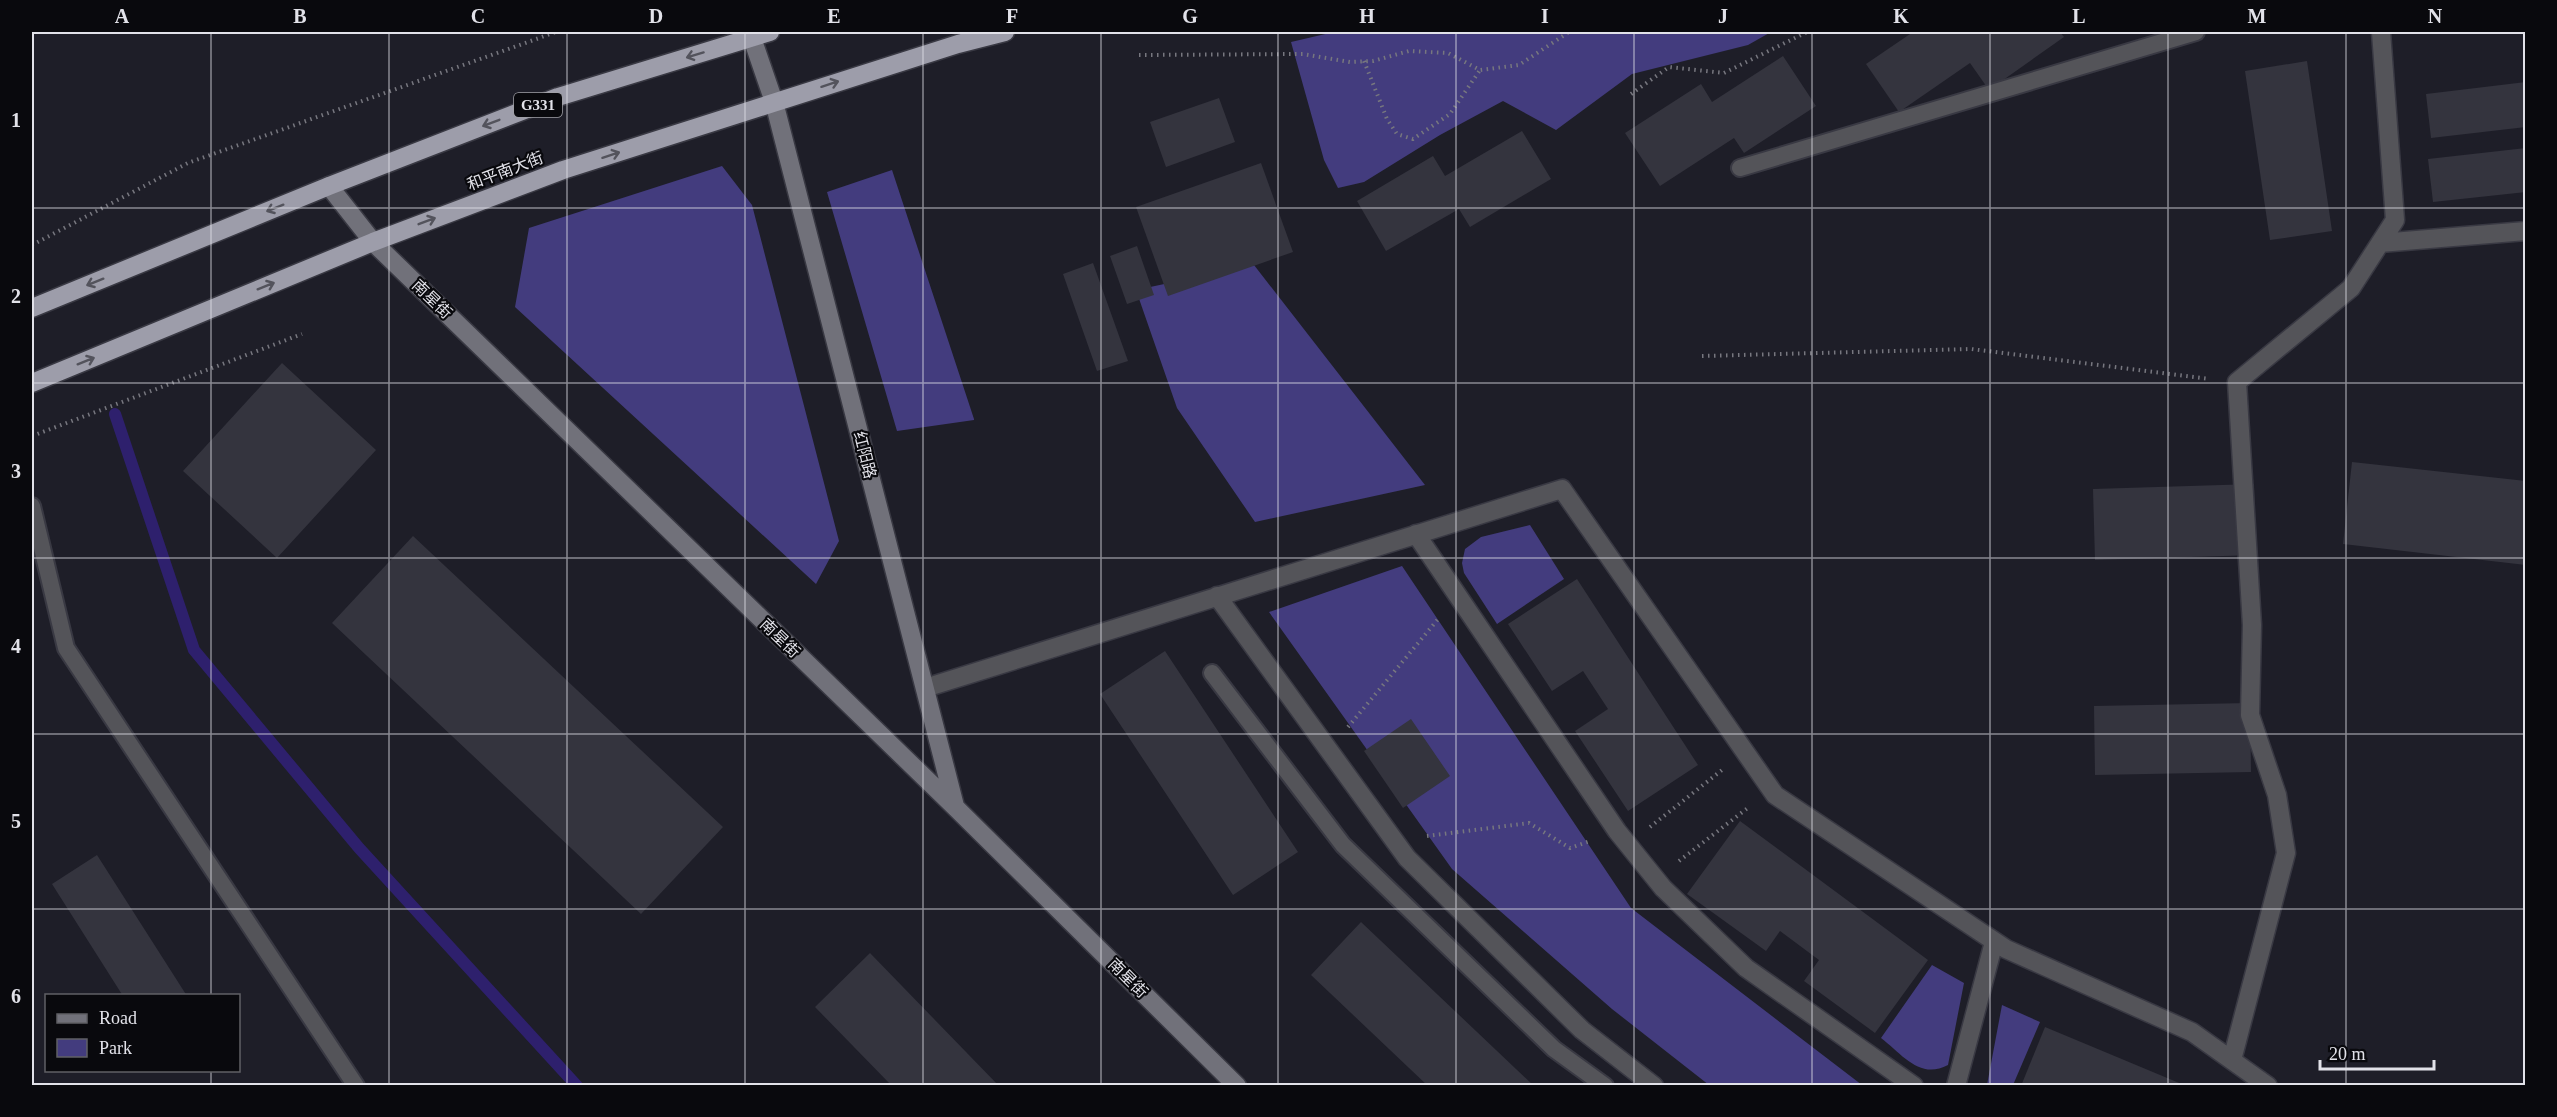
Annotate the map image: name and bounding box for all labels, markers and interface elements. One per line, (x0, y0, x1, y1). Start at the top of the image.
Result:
text: A (115, 5, 130, 27)
text: B (293, 5, 307, 27)
text: C (471, 5, 485, 27)
text: D (649, 5, 663, 27)
text: E (827, 5, 841, 27)
text: F (1006, 5, 1018, 27)
text: G (1182, 5, 1198, 27)
text: H (1359, 5, 1375, 27)
text: I (1541, 5, 1549, 27)
text: J (1718, 5, 1728, 27)
text: K (1893, 5, 1909, 27)
text: L (2072, 5, 2086, 27)
text: M (2248, 5, 2267, 27)
text: N (2428, 5, 2443, 27)
one-way arrow (686, 50, 705, 61)
one-way arrow (820, 78, 839, 89)
road number: G331 (514, 93, 562, 117)
text: 1 (11, 109, 21, 131)
one-way arrow (482, 118, 501, 129)
street label: 和平南大街 (465, 149, 545, 193)
one-way arrow (601, 149, 620, 160)
one-way arrow (266, 203, 285, 214)
one-way arrow (417, 215, 436, 226)
street label: 南星街 (409, 276, 455, 322)
one-way arrow (86, 277, 105, 288)
one-way arrow (256, 280, 274, 291)
text: 2 (11, 285, 21, 307)
one-way arrow (76, 355, 94, 366)
street label: 红阳路 (851, 430, 879, 480)
text: 3 (11, 460, 21, 482)
street label: 南星街 (757, 615, 803, 661)
text: 4 (11, 635, 21, 657)
text: 5 (11, 810, 21, 832)
street label: 南星街 (1105, 955, 1151, 1001)
text: 6 (11, 985, 21, 1007)
legend (45, 994, 240, 1072)
text: Road (99, 1008, 137, 1028)
scale bar (2320, 1033, 2434, 1071)
text: Park (99, 1038, 132, 1058)
text: 20 m (2329, 1044, 2366, 1064)

